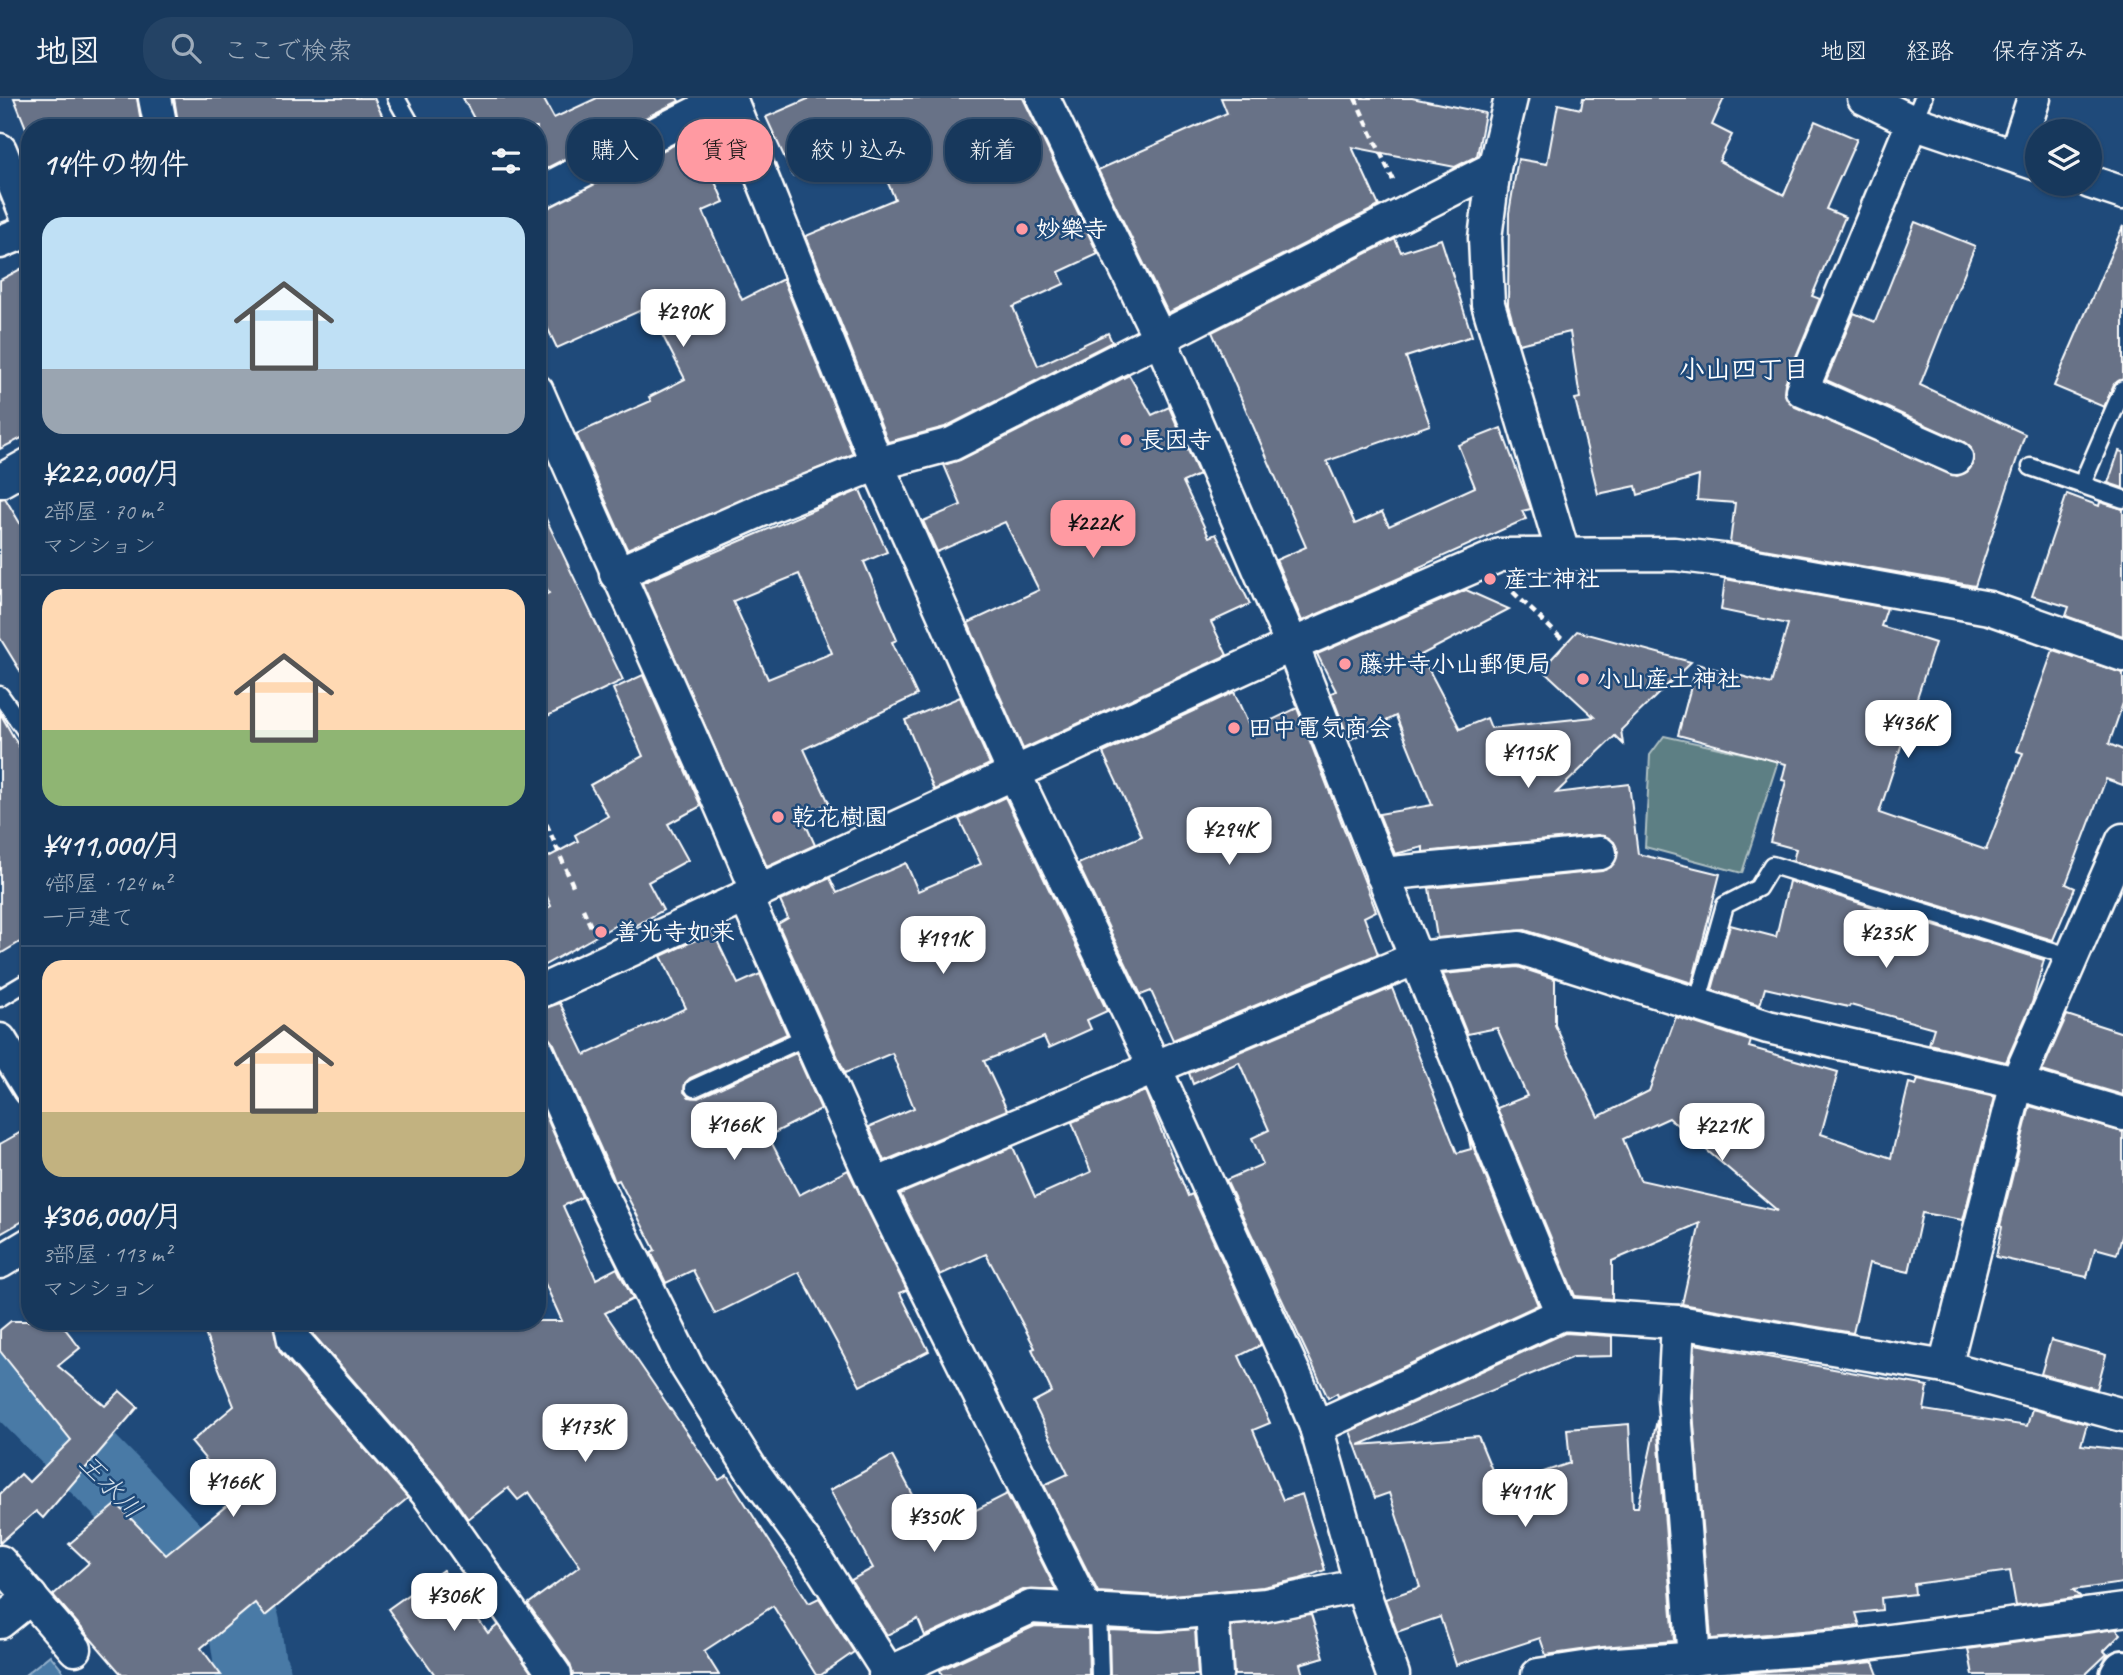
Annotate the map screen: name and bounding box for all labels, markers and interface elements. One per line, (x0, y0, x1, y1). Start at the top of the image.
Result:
search box (143, 17, 633, 80)
icon: search (167, 29, 205, 67)
text: 地図 (35, 30, 101, 72)
text: ここで検索 (223, 34, 353, 67)
text: 地図 (1820, 36, 1868, 66)
text: 経路 (1906, 36, 1954, 66)
text: 保存済み (1992, 36, 2088, 66)
chip: 購入 (567, 119, 663, 182)
chip: 賃貸 (677, 119, 773, 182)
chip: 絞り込み (787, 119, 931, 182)
chip: 新着 (945, 119, 1041, 182)
map controls (2025, 119, 2102, 196)
button: layers (2025, 119, 2102, 196)
icon: filters (487, 142, 525, 180)
text: 14件の物件 (42, 145, 189, 183)
place label: 妙樂寺 (1036, 214, 1108, 244)
marker: 妙樂寺 (1014, 221, 1030, 237)
icon: home (221, 263, 347, 389)
pin: ¥290K (634, 289, 732, 349)
text: ¥290K (657, 297, 709, 326)
district label: 小山四丁目 (1679, 353, 1809, 386)
place label: 長因寺 (1140, 425, 1212, 455)
marker: 長因寺 (1118, 432, 1134, 448)
text: ¥222,000/月 (42, 454, 182, 492)
text: 2部屋 · 70 m² (42, 497, 160, 526)
pin: ¥222K (1044, 500, 1142, 560)
text: ¥222K (1066, 508, 1120, 537)
text: マンション (42, 531, 156, 560)
place label: 産土神社 (1504, 564, 1600, 594)
marker: 産土神社 (1482, 571, 1498, 587)
icon: home (221, 635, 347, 761)
place label: 藤井寺小山郵便局 (1359, 649, 1551, 679)
marker: 藤井寺小山郵便局 (1337, 656, 1353, 672)
place label: 小山産土神社 (1597, 664, 1741, 694)
marker: 小山産土神社 (1575, 671, 1591, 687)
pin: ¥436K (1859, 700, 1957, 760)
text: ¥436K (1881, 708, 1935, 737)
place label: 田中電気商会 (1248, 713, 1392, 743)
marker: 田中電気商会 (1226, 720, 1242, 736)
pin: ¥115K (1479, 730, 1577, 790)
text: ¥115K (1502, 738, 1554, 767)
place label: 乾花樹園 (792, 802, 888, 832)
pin: ¥294K (1180, 808, 1278, 867)
marker: 乾花樹園 (770, 809, 786, 825)
text: ¥294K (1203, 815, 1255, 844)
text: ¥411,000/月 (42, 826, 182, 864)
text: 4部屋 · 124 m² (42, 869, 171, 898)
text: 一戸建て (42, 903, 134, 932)
pin: ¥235K (1837, 910, 1935, 970)
pin: ¥191K (894, 916, 992, 976)
place label: 善光寺如来 (615, 917, 735, 947)
text: ¥235K (1860, 918, 1912, 947)
marker: 善光寺如来 (593, 924, 609, 940)
text: ¥191K (917, 924, 969, 953)
icon: home (221, 1006, 347, 1132)
pin: ¥166K (685, 1102, 783, 1162)
pin: ¥221K (1673, 1104, 1771, 1163)
text: ¥166K (707, 1110, 761, 1139)
text: ¥221K (1695, 1111, 1749, 1140)
text: ¥306,000/月 (42, 1197, 183, 1235)
text: 3部屋 · 113 m² (42, 1240, 171, 1269)
text: マンション (42, 1274, 156, 1303)
pin: ¥173K (536, 1404, 634, 1464)
text: ¥173K (559, 1412, 612, 1441)
water label: 王水川 (72, 1447, 150, 1526)
pin: ¥166K (184, 1460, 282, 1519)
text: ¥166K (206, 1467, 260, 1496)
pin: ¥411K (1476, 1470, 1574, 1529)
text: ¥411K (1498, 1477, 1552, 1506)
pin: ¥350K (885, 1494, 983, 1554)
text: ¥350K (908, 1502, 960, 1531)
pin: ¥306K (405, 1574, 503, 1633)
text: ¥306K (427, 1581, 481, 1610)

